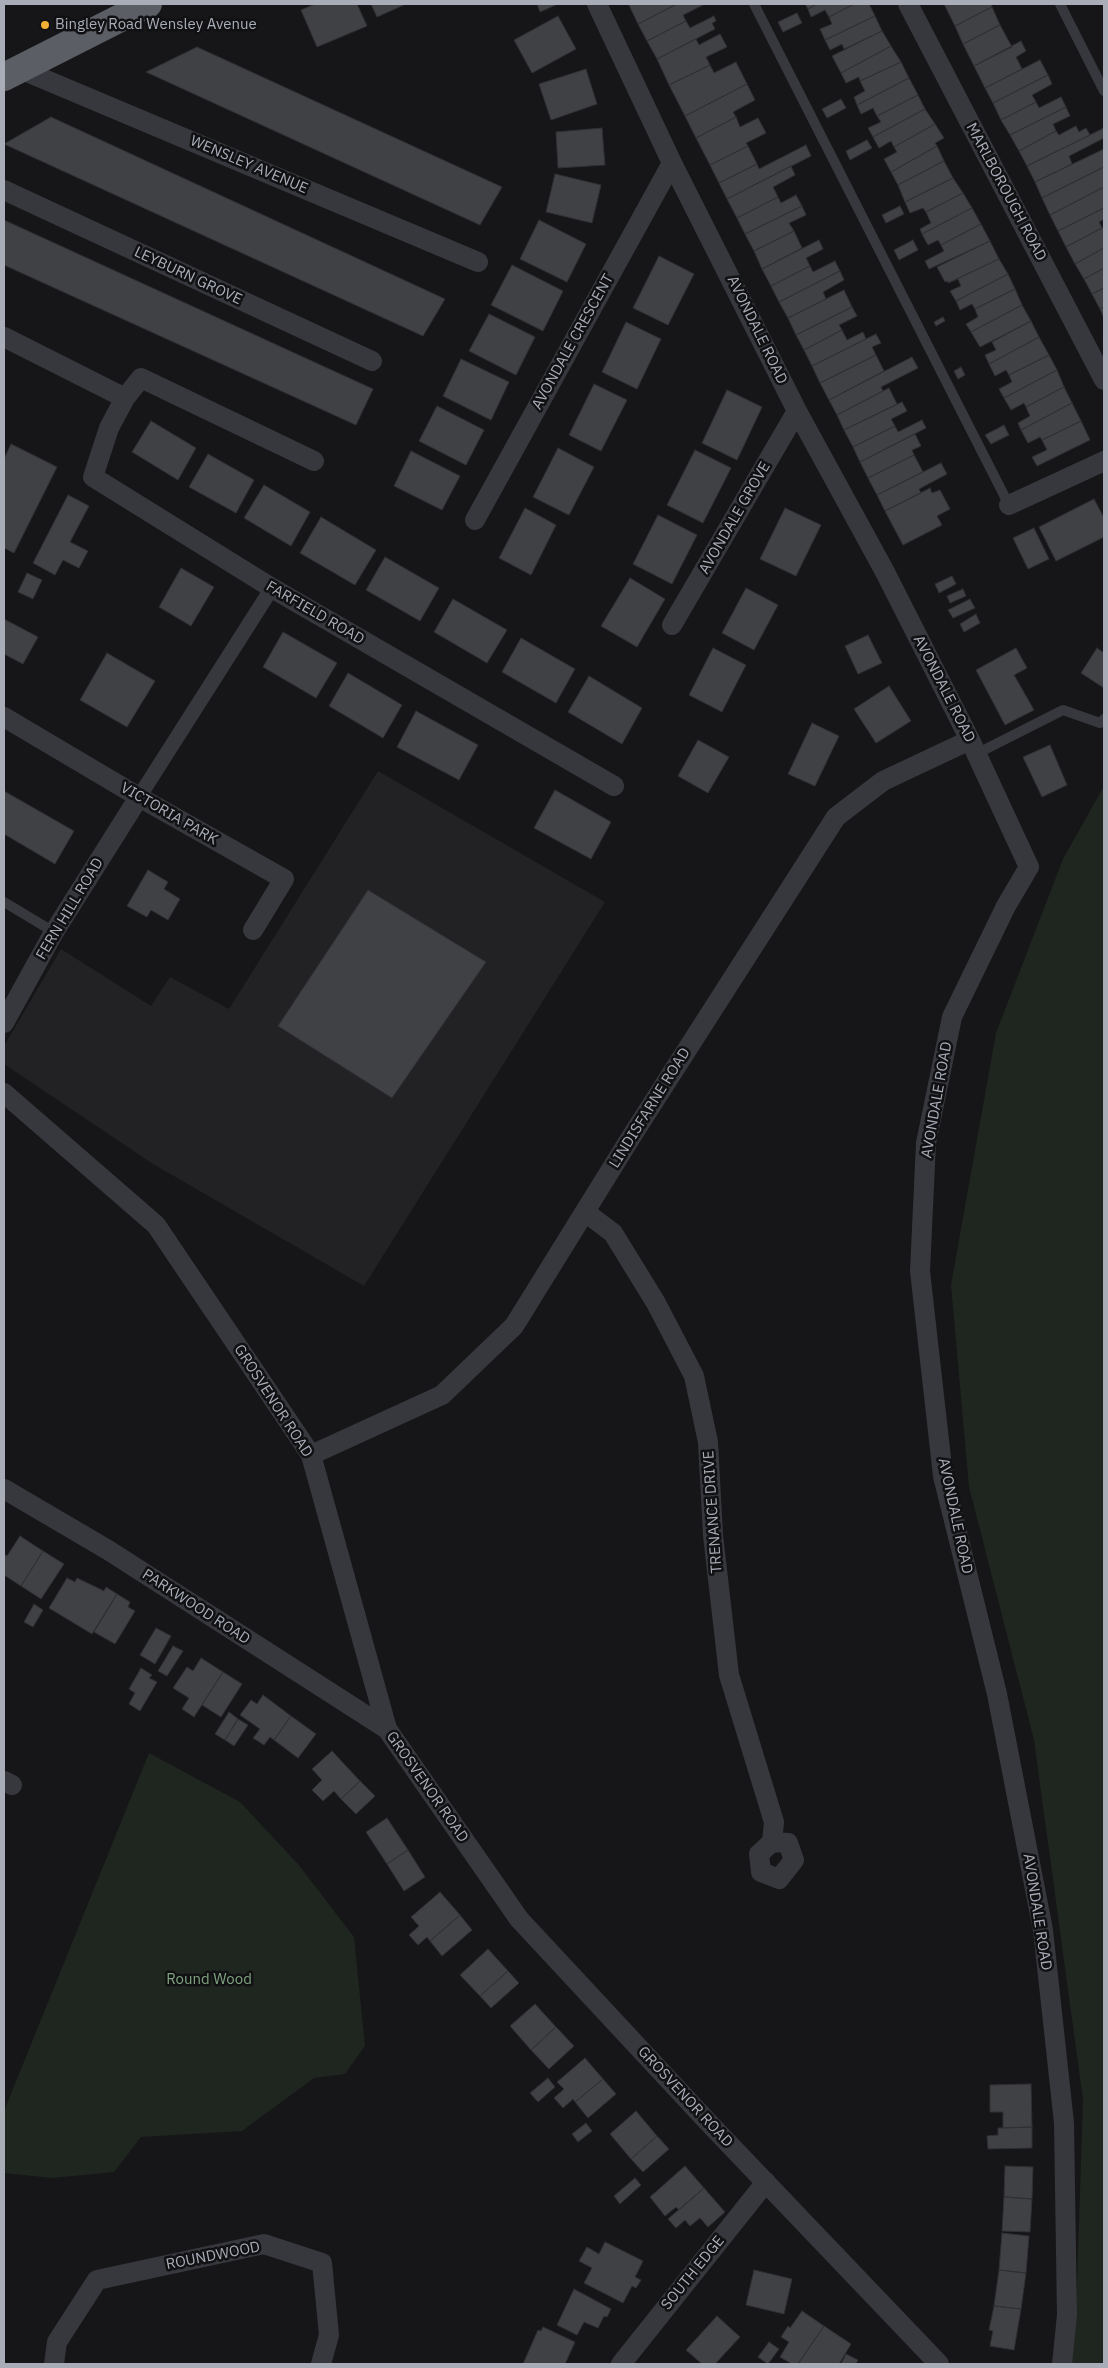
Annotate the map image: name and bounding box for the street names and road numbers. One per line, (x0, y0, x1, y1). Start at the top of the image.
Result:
street label: MARLBOROUGH ROAD (962, 120, 1050, 264)
street label: WENSLEY AVENUE (187, 132, 311, 198)
street label: LEYBURN GROVE (131, 243, 245, 309)
street label: AVONDALE CRESCENT (528, 271, 618, 413)
street label: AVONDALE ROAD (723, 273, 791, 387)
street label: AVONDALE GROVE (696, 459, 774, 577)
street label: FARFIELD ROAD (263, 578, 367, 648)
street label: AVONDALE ROAD (909, 632, 979, 746)
street label: VICTORIA PARK (117, 779, 221, 849)
street label: FERN HILL ROAD (33, 855, 107, 963)
street label: AVONDALE ROAD (918, 1040, 956, 1160)
street label: LINDISFARNE ROAD (606, 1045, 694, 1171)
street label: GROSVENOR ROAD (230, 1341, 316, 1461)
street label: TRENANCE DRIVE (700, 1450, 726, 1574)
street label: AVONDALE ROAD (934, 1456, 976, 1576)
street label: PARKWOOD ROAD (139, 1565, 253, 1649)
street label: GROSVENOR ROAD (382, 1728, 472, 1846)
street label: AVONDALE ROAD (1019, 1852, 1055, 1972)
street label: GROSVENOR ROAD (634, 2043, 736, 2151)
street label: SOUTH EDGE (658, 2232, 728, 2314)
street label: ROUNDWOOD (164, 2238, 262, 2274)

